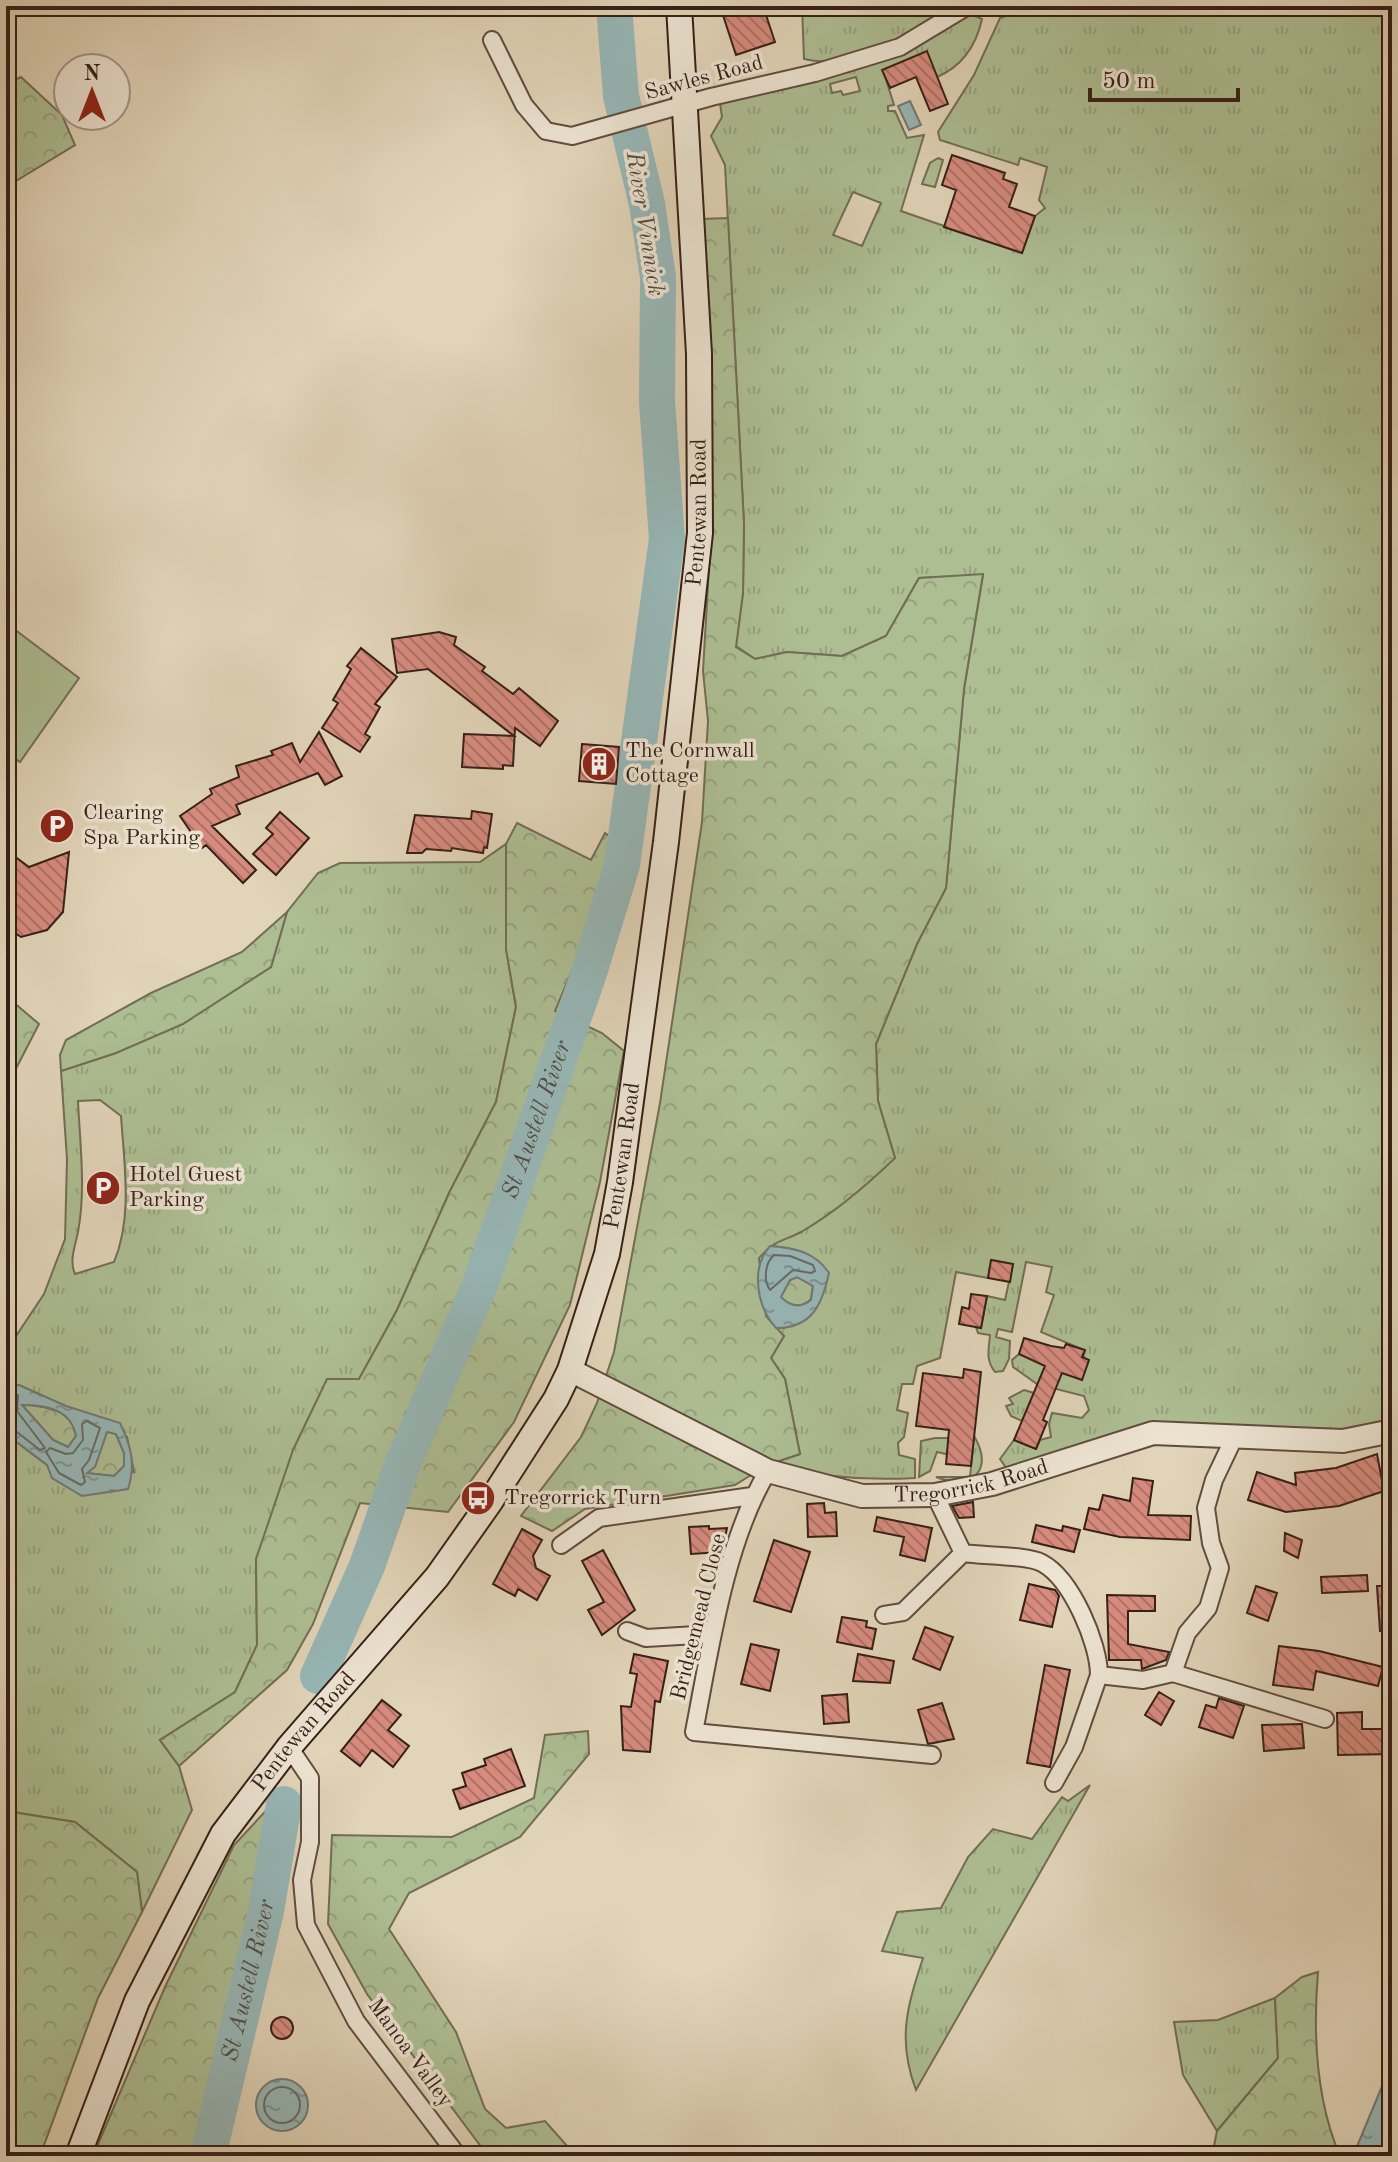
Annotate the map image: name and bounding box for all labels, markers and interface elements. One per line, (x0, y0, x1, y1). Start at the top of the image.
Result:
north arrow (52, 52, 132, 132)
street label: Sawles Road (642, 52, 766, 104)
scale bar (1090, 52, 1238, 102)
text: N (84, 63, 101, 85)
text: 50 m (1102, 70, 1156, 94)
water label: River Vinnick (621, 149, 667, 298)
street label: Pentewan Road (683, 438, 711, 587)
place label: The Cornwall Cottage (625, 740, 755, 787)
building icon: The Cornwall Cottage (580, 745, 618, 783)
place label: Clearing Spa Parking (83, 802, 200, 849)
parking icon: Clearing Spa Parking (38, 807, 76, 845)
water label: St Austell River (499, 1037, 576, 1202)
street label: Pentewan Road (601, 1081, 644, 1231)
place label: Hotel Guest Parking (129, 1164, 242, 1211)
parking icon: Hotel Guest Parking (84, 1169, 122, 1207)
street label: Tregorrick Road (893, 1456, 1051, 1507)
bus stop icon: Tregorrick Turn (459, 1479, 497, 1517)
place label: Tregorrick Turn (504, 1487, 661, 1509)
street label: Bridgemead Close (668, 1531, 730, 1703)
street label: Pentewan Road (248, 1668, 360, 1796)
water label: St Austell River (219, 1897, 280, 2064)
street label: Manoa Valley (363, 1994, 457, 2112)

